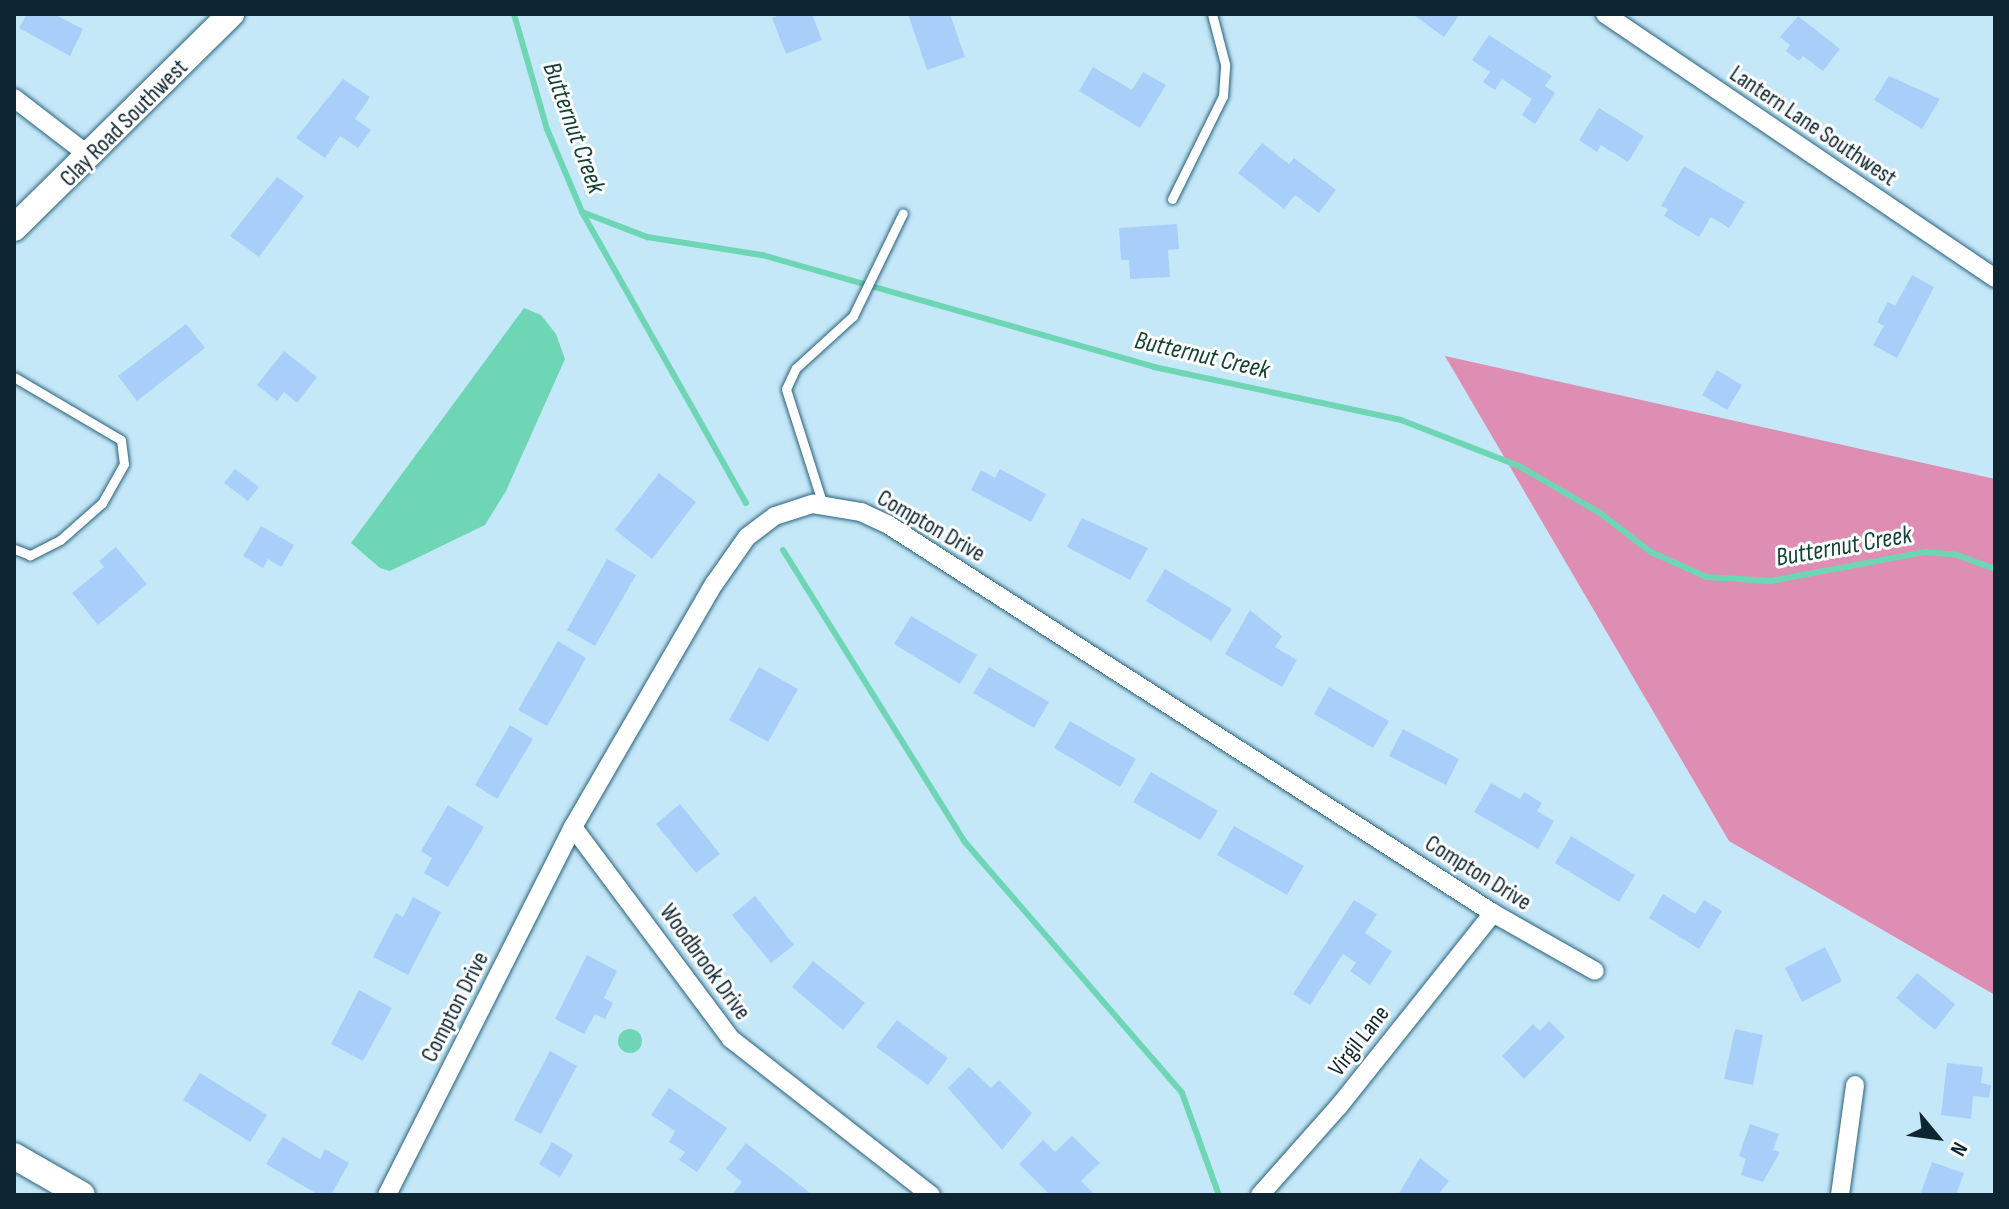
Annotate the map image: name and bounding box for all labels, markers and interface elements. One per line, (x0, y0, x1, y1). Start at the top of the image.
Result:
street label: Clay Road Southwest (54, 53, 194, 193)
water label: Butternut Creek (535, 58, 611, 198)
street label: Lantern Lane Southwest (1724, 60, 1902, 192)
water label: Butternut Creek (1132, 325, 1272, 387)
street label: Compton Drive (872, 484, 990, 568)
water label: Butternut Creek (1774, 520, 1914, 574)
street label: Compton Drive (1420, 829, 1536, 917)
street label: Woodbrook Drive (653, 898, 757, 1026)
street label: Compton Drive (415, 947, 495, 1067)
street label: Virgil Lane (1322, 1000, 1396, 1082)
north arrow (1897, 1097, 1977, 1177)
text: N (1944, 1137, 1973, 1161)

